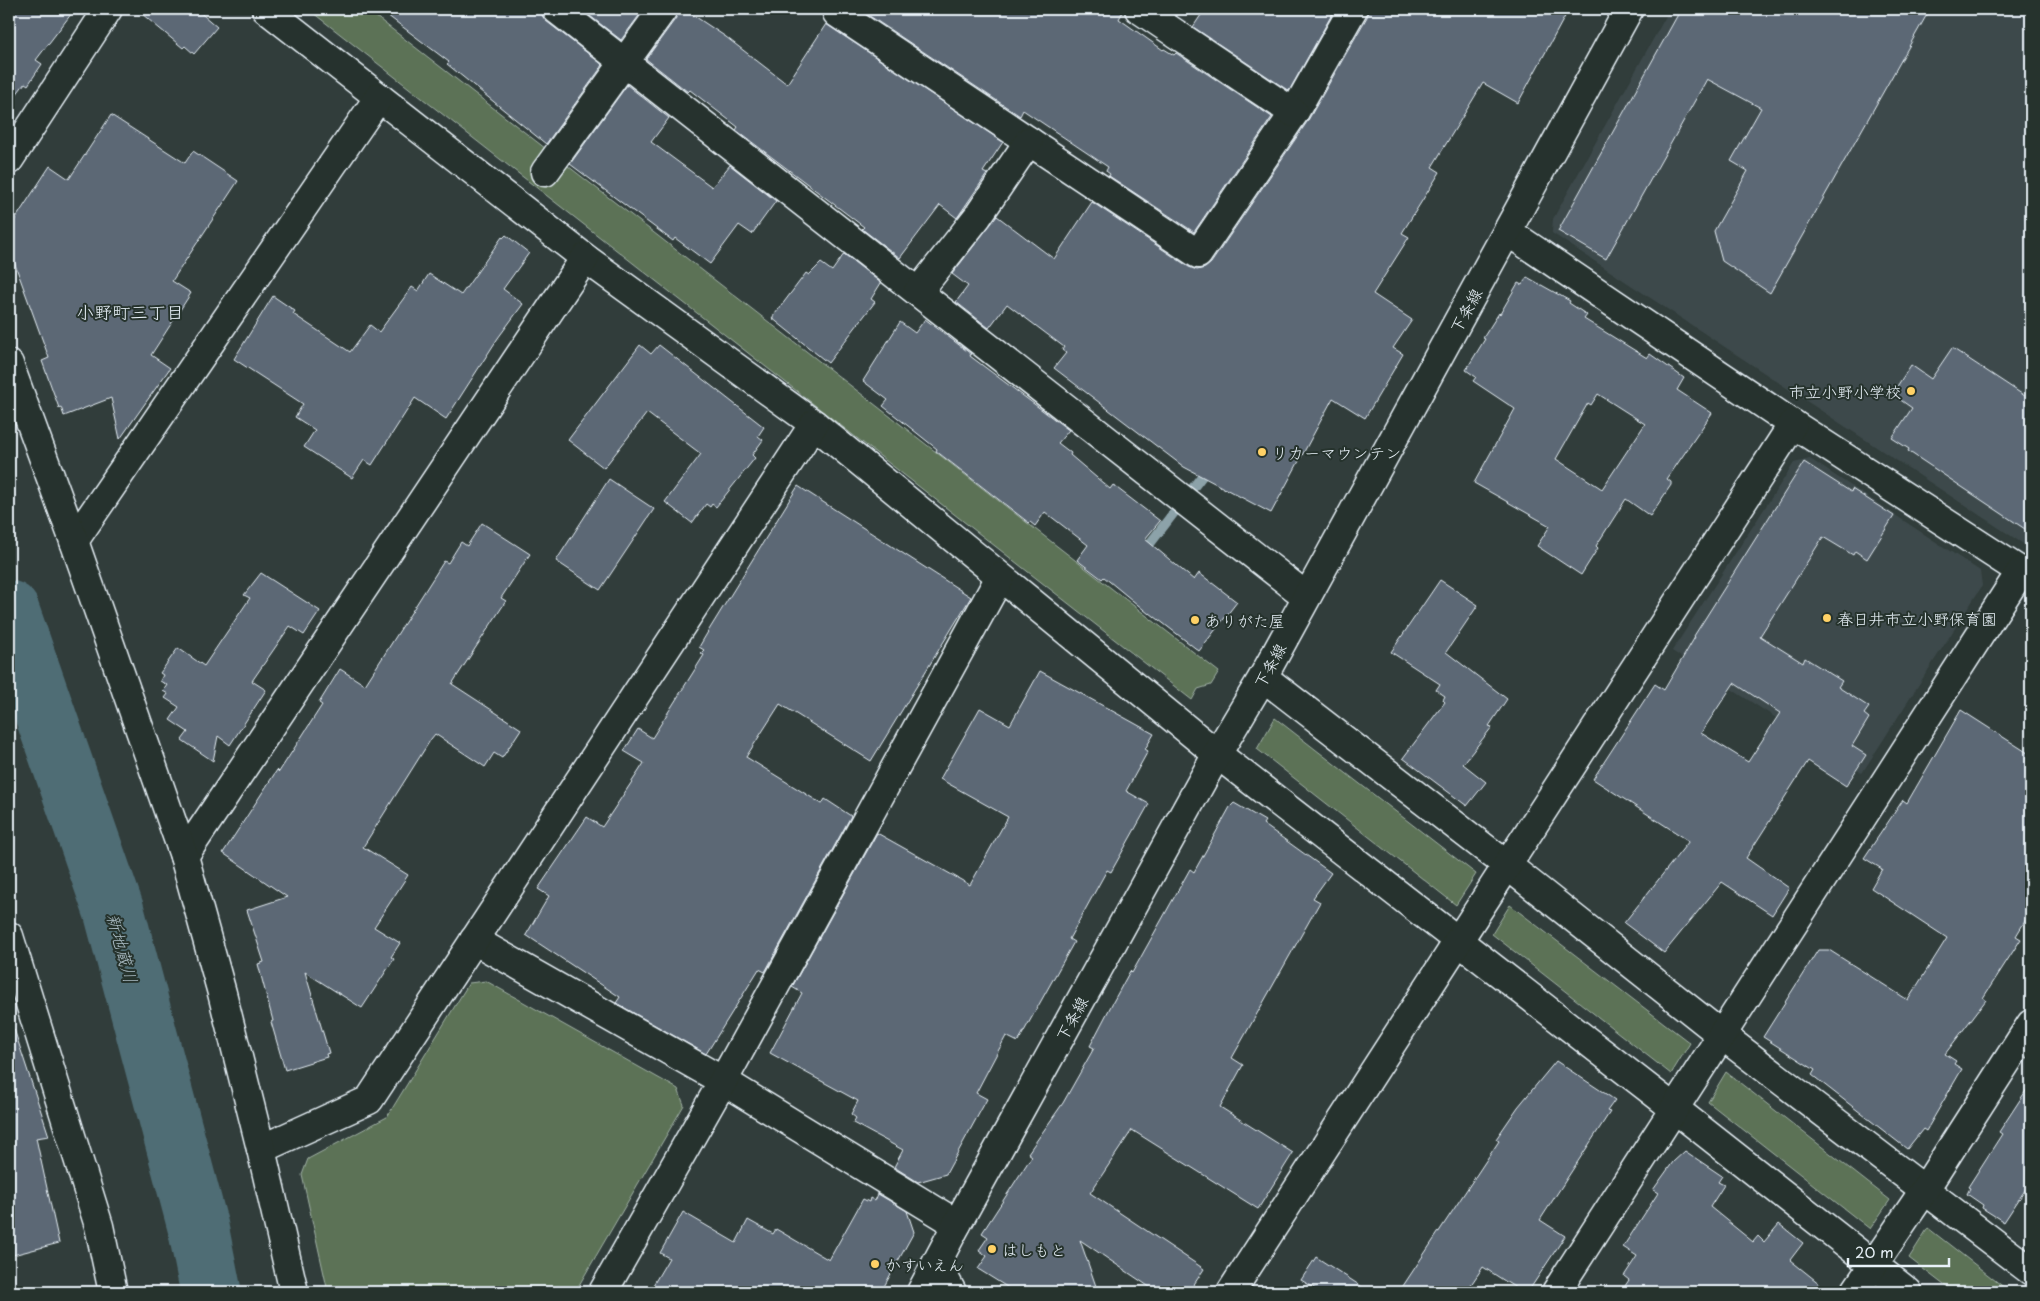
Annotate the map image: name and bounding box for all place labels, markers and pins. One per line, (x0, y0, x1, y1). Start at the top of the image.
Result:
place label: 市立小野小学校 (1789, 379, 1901, 403)
marker: 市立小野小学校 (1905, 385, 1917, 397)
place label: リカーマウンテン (1272, 440, 1401, 464)
marker: リカーマウンテン (1256, 446, 1268, 458)
place label: 春日井市立小野保育園 (1837, 606, 1997, 630)
place label: ありがた屋 (1205, 608, 1285, 632)
marker: 春日井市立小野保育園 (1821, 612, 1833, 624)
marker: ありがた屋 (1189, 614, 1201, 626)
place label: はしもと (1002, 1237, 1066, 1261)
marker: はしもと (986, 1243, 998, 1255)
place label: かすいえん (885, 1252, 964, 1276)
marker: かすいえん (869, 1258, 881, 1270)

